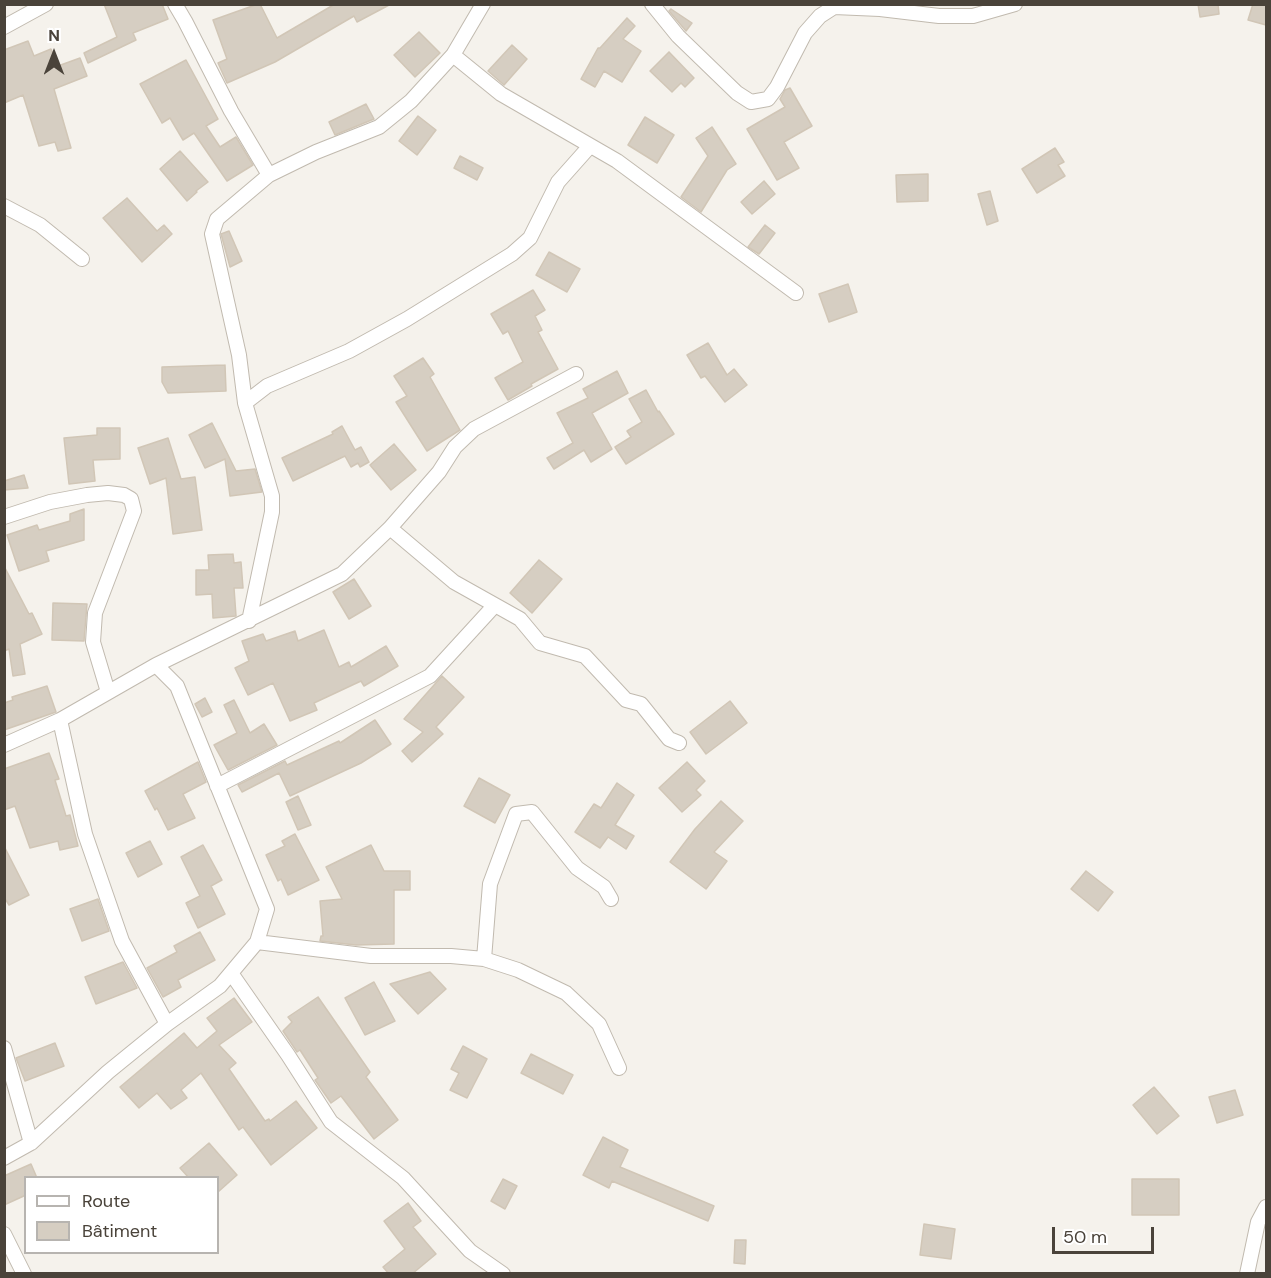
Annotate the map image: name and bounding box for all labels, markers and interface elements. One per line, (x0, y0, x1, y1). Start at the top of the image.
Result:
north arrow (24, 24, 84, 84)
text: N (48, 25, 60, 46)
legend (24, 1176, 219, 1254)
text: Route (82, 1189, 130, 1213)
scale bar (1055, 1215, 1157, 1253)
text: Bâtiment (82, 1219, 157, 1243)
text: 50 m (1063, 1225, 1107, 1249)

